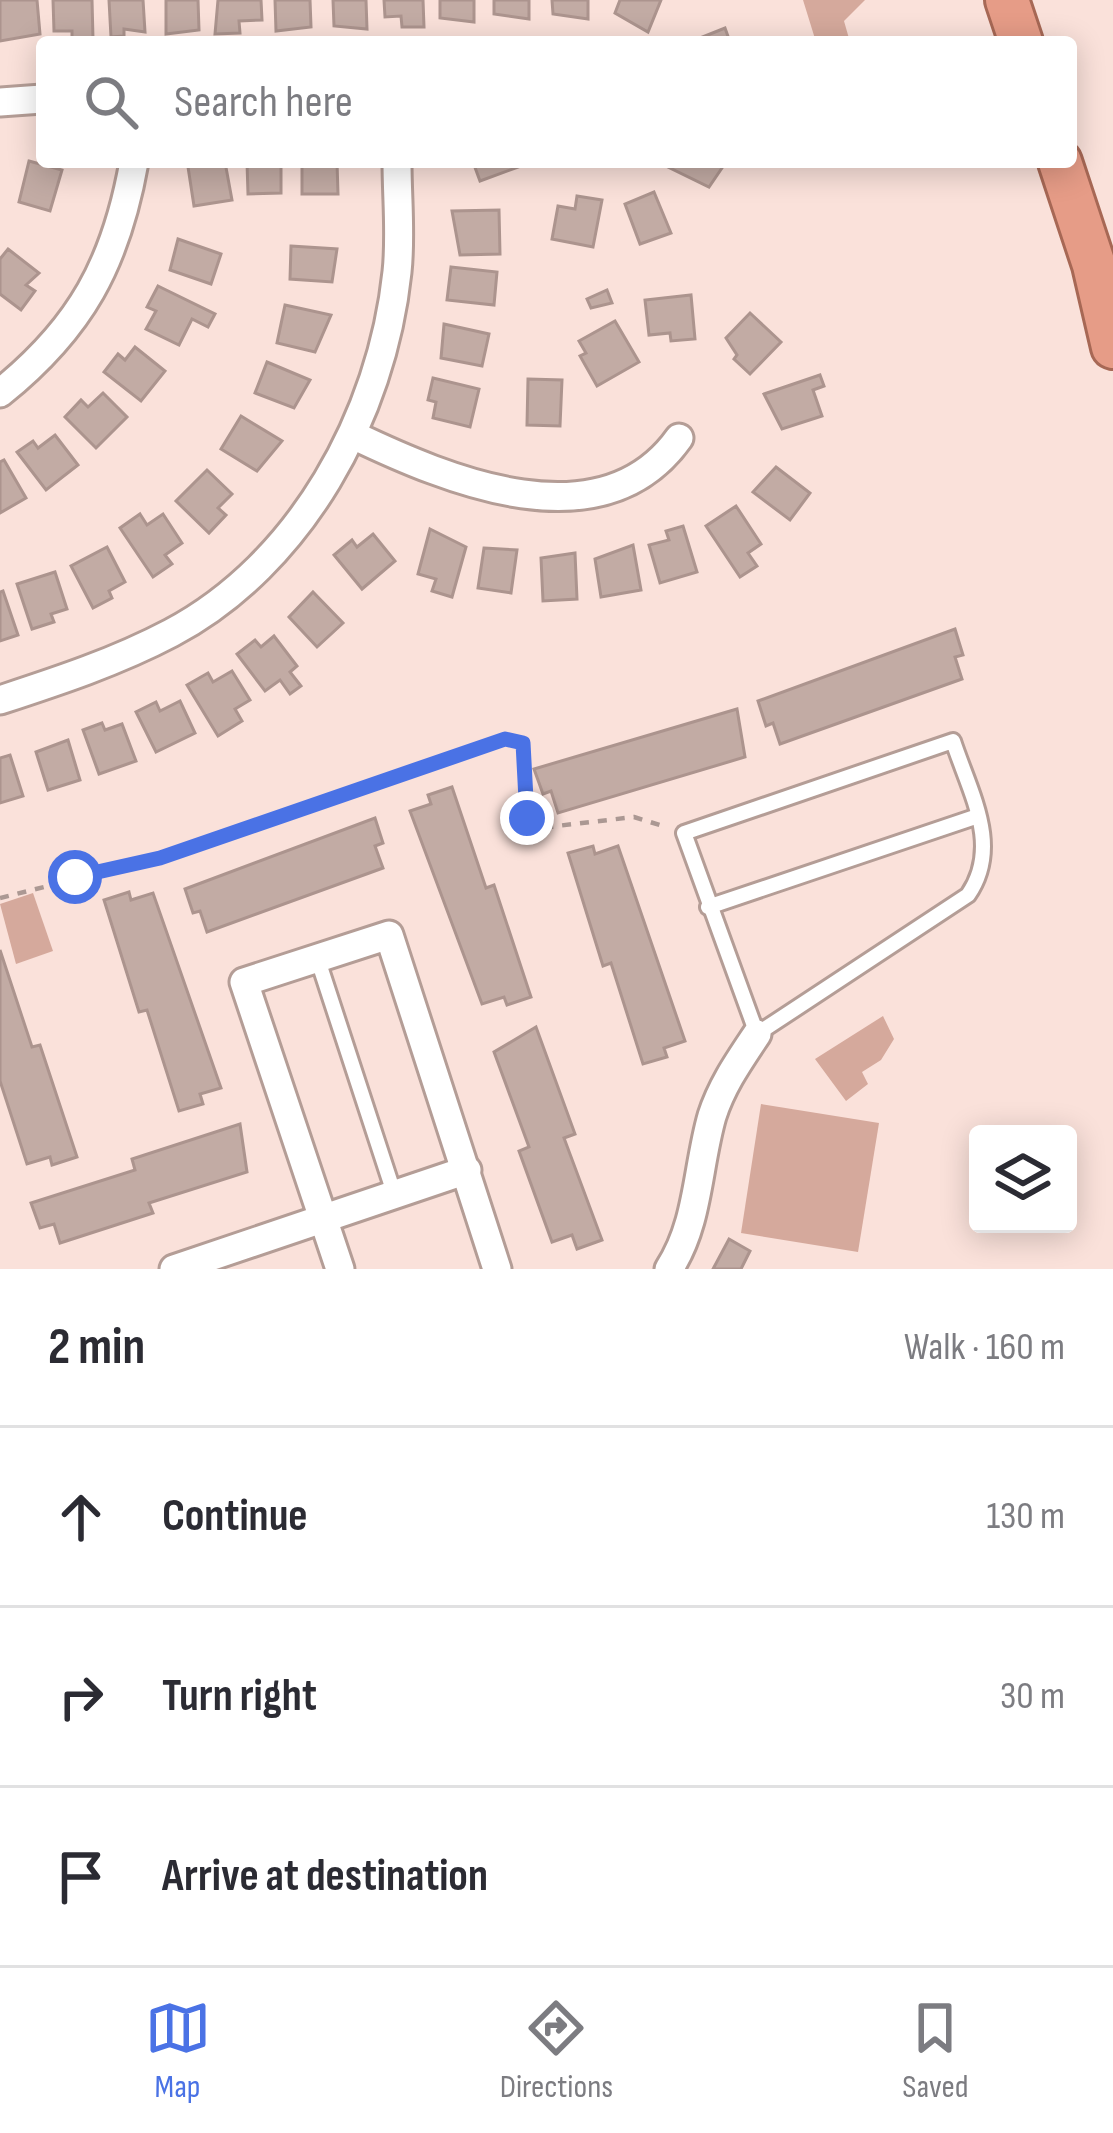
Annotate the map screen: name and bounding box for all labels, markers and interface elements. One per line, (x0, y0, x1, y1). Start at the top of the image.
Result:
search box (36, 36, 1077, 168)
icon: search (78, 69, 144, 135)
text: Search here (174, 75, 353, 130)
route end (500, 791, 554, 845)
route start (48, 850, 102, 904)
map controls (969, 1125, 1077, 1233)
button: layers (969, 1125, 1077, 1233)
text: 2 min (48, 1317, 145, 1378)
text: Walk · 160 m (904, 1324, 1065, 1371)
icon: ahead (48, 1484, 114, 1550)
text: Continue (162, 1489, 308, 1544)
text: 130 m (986, 1493, 1065, 1540)
icon: right (48, 1664, 114, 1730)
text: Turn right (162, 1669, 317, 1724)
text: 30 m (1000, 1673, 1065, 1720)
icon: arrive (48, 1844, 114, 1910)
text: Arrive at destination (162, 1849, 488, 1904)
tab: Map (145, 1995, 211, 2107)
tab: Directions (500, 1995, 613, 2107)
tab: Saved (902, 1995, 968, 2107)

